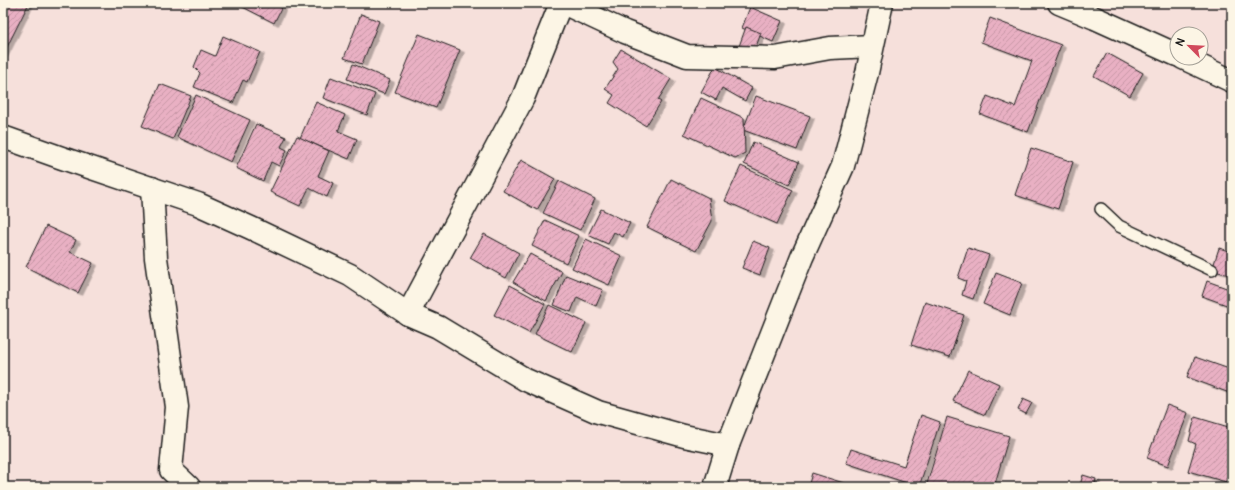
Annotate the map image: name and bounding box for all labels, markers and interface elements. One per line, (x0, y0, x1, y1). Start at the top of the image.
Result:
north arrow (1169, 26, 1209, 66)
text: N (1173, 36, 1188, 48)

